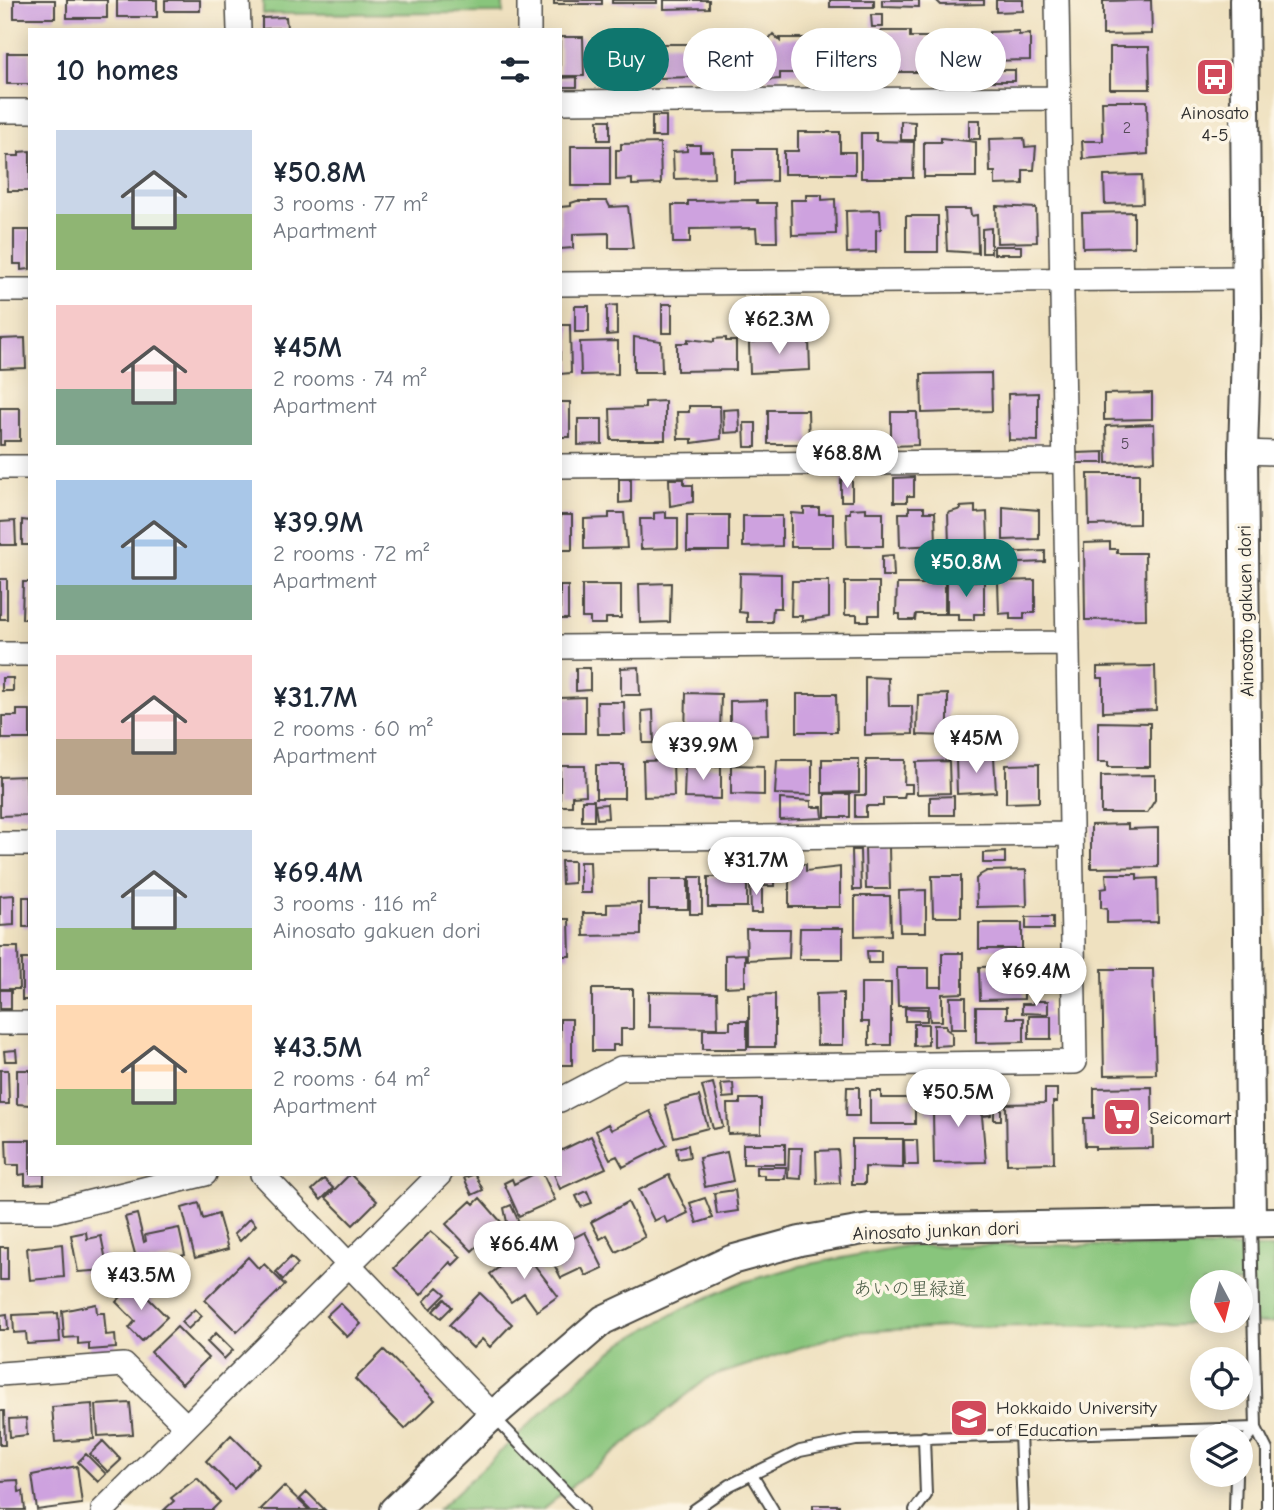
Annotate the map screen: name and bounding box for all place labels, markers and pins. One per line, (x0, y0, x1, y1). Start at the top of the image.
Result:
bus stop icon: Ainosato 4-5 (1194, 56, 1236, 98)
place label: Ainosato 4-5 (1181, 102, 1249, 146)
pin: ¥62.3M (722, 296, 836, 356)
pin: ¥68.8M (790, 430, 904, 490)
pin: ¥50.8M (909, 540, 1023, 599)
pin: ¥45M (935, 716, 1017, 775)
pin: ¥39.9M (646, 722, 760, 782)
pin: ¥31.7M (699, 838, 813, 897)
pin: ¥69.4M (979, 948, 1093, 1008)
pin: ¥50.5M (901, 1070, 1015, 1129)
supermarket icon: Seicomart (1101, 1096, 1143, 1138)
place label: Seicomart (1149, 1107, 1232, 1129)
pin: ¥66.4M (467, 1222, 581, 1281)
pin: ¥43.5M (84, 1252, 198, 1312)
school or university icon: Hokkaido University of Education (948, 1397, 990, 1439)
place label: Hokkaido University of Education (996, 1397, 1158, 1441)

